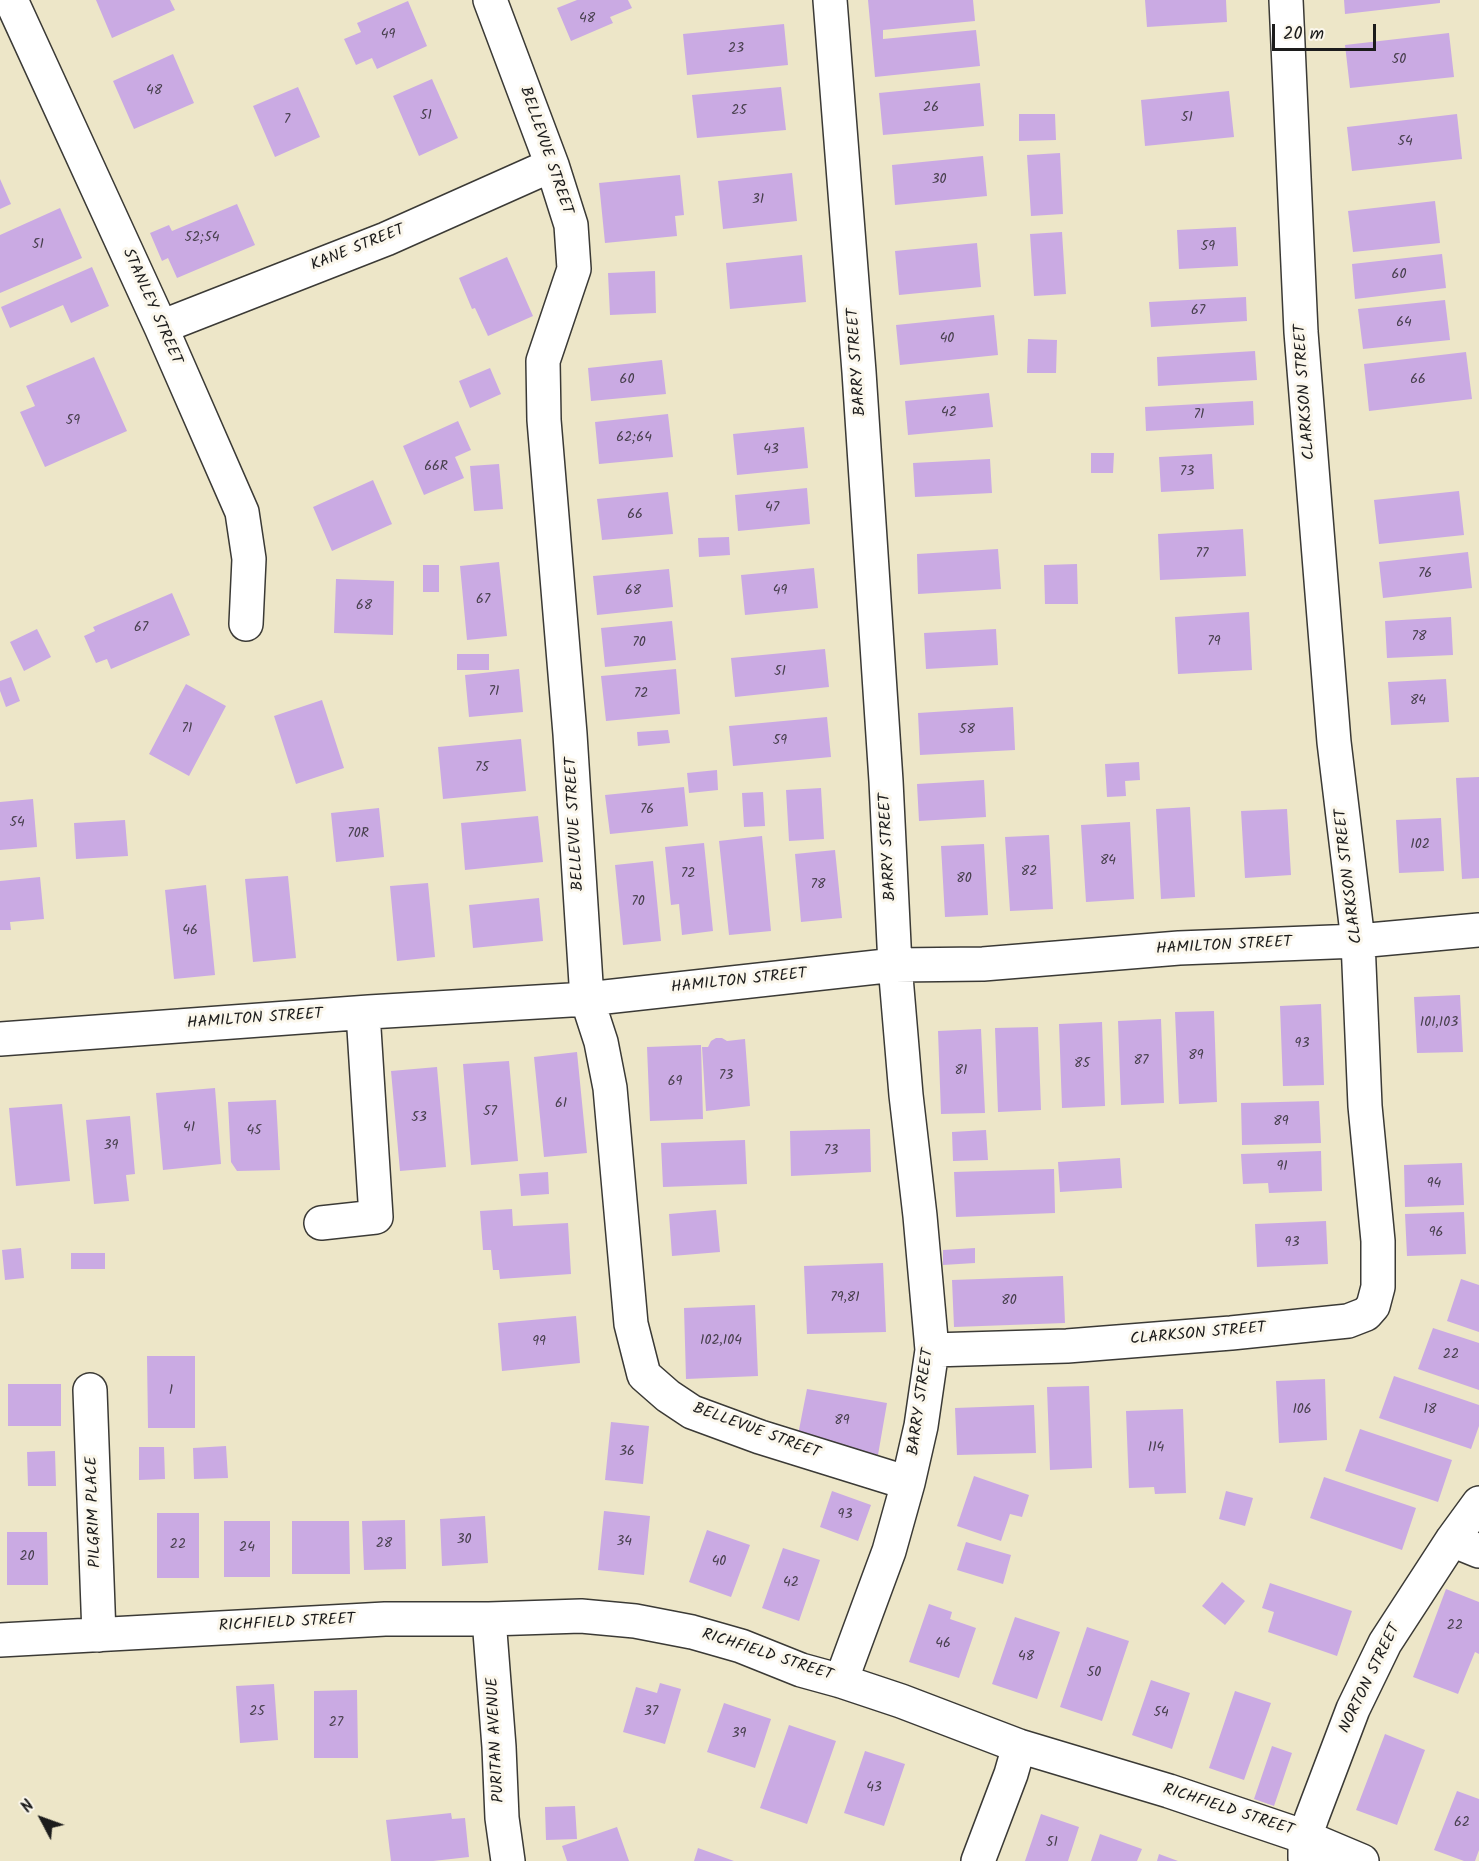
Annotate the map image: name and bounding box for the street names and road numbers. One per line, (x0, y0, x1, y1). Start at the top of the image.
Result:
street label: BELLEVUE STREET (514, 85, 576, 217)
street label: KANE STREET (308, 221, 408, 277)
street label: STANLEY STREET (117, 246, 185, 368)
street label: BARRY STREET (845, 308, 871, 416)
street label: CLARKSON STREET (1292, 323, 1320, 461)
street label: BELLEVUE STREET (563, 757, 589, 891)
street label: BARRY STREET (877, 793, 901, 901)
street label: CLARKSON STREET (1332, 807, 1368, 945)
street label: HAMILTON STREET (1156, 934, 1292, 960)
street label: HAMILTON STREET (670, 965, 808, 999)
street label: HAMILTON STREET (186, 1006, 324, 1034)
street label: CLARKSON STREET (1129, 1320, 1267, 1350)
street label: BARRY STREET (905, 1347, 939, 1457)
street label: BELLEVUE STREET (690, 1400, 822, 1464)
street label: PILGRIM PLACE (83, 1456, 107, 1568)
street label: RICHFIELD STREET (218, 1611, 356, 1637)
street label: NORTON STREET (1336, 1621, 1406, 1737)
street label: RICHFIELD STREET (699, 1626, 835, 1686)
street label: PURITAN AVENUE (484, 1677, 510, 1803)
street label: RICHFIELD STREET (1160, 1781, 1296, 1841)

